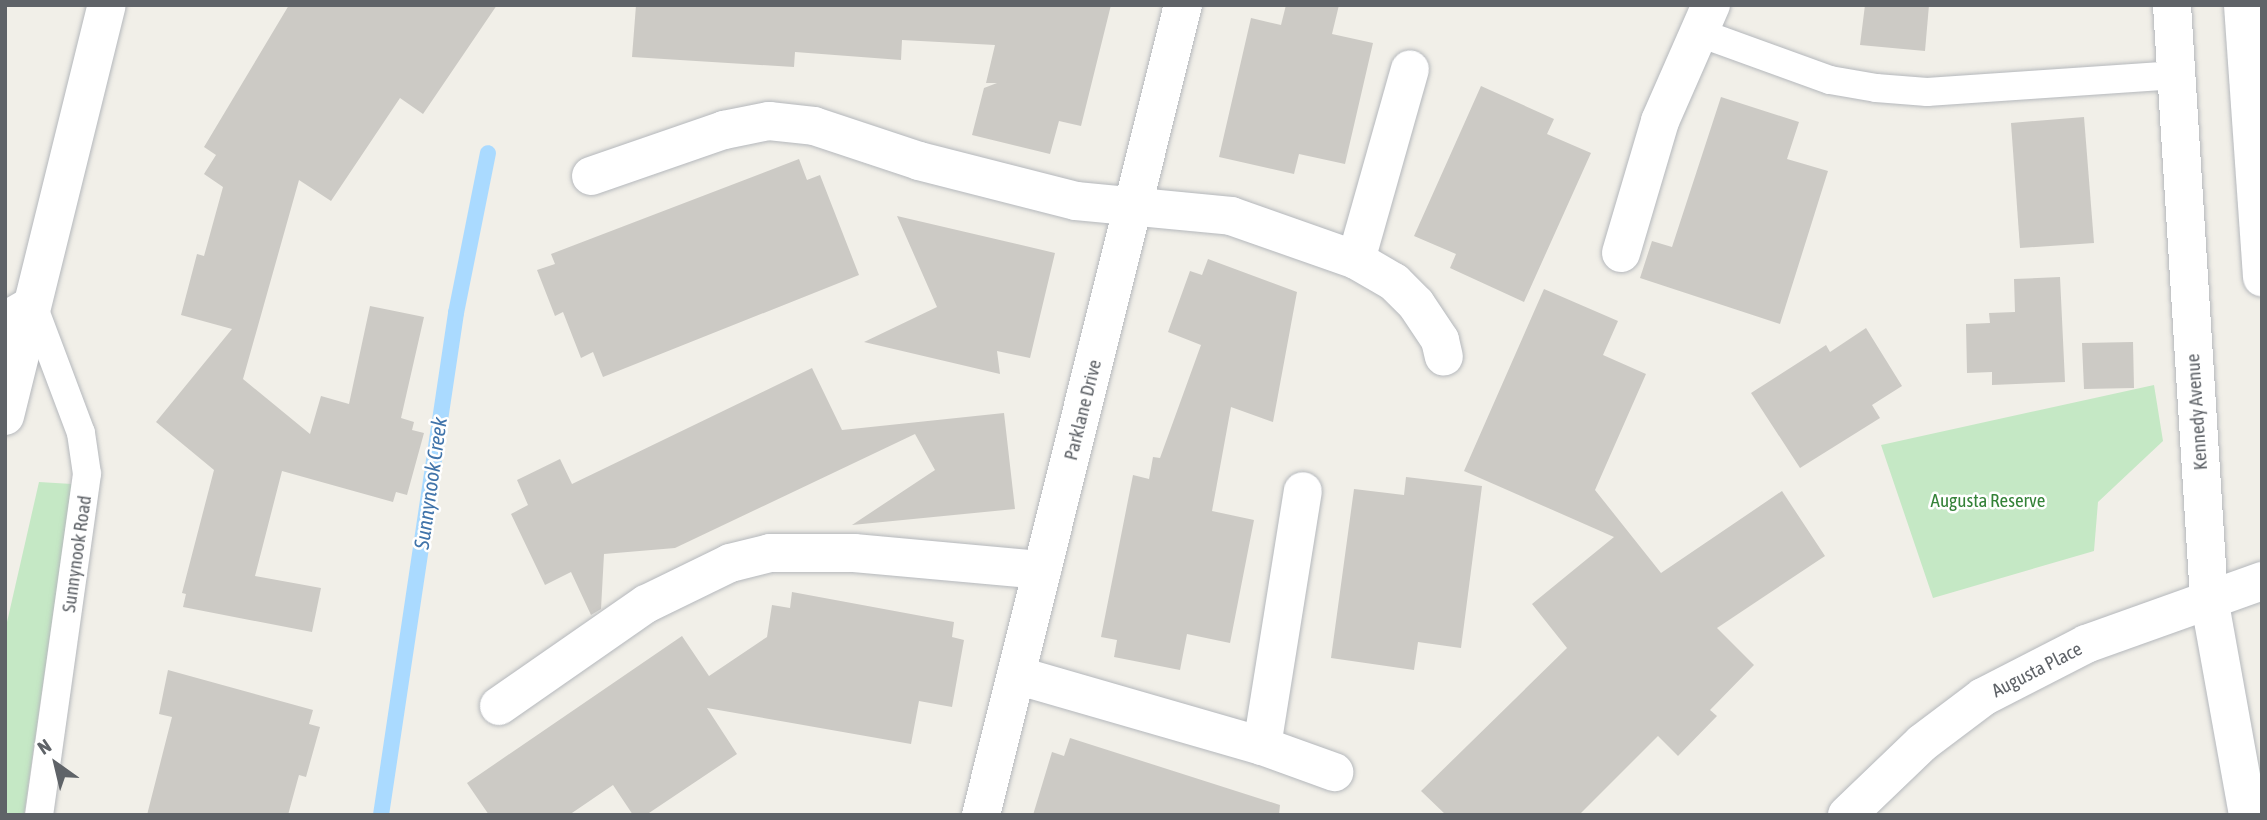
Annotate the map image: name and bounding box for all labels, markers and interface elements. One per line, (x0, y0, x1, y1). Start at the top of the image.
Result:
street label: Kennedy Avenue (2182, 353, 2212, 471)
street label: Parklane Drive (1059, 357, 1107, 463)
water label: Sunnynook Creek (408, 415, 452, 551)
park label: Augusta Reserve (1931, 490, 2045, 512)
street label: Sunnynook Road (58, 494, 96, 614)
street label: Augusta Place (1988, 638, 2086, 702)
north arrow (21, 729, 91, 799)
text: N (33, 734, 55, 759)

